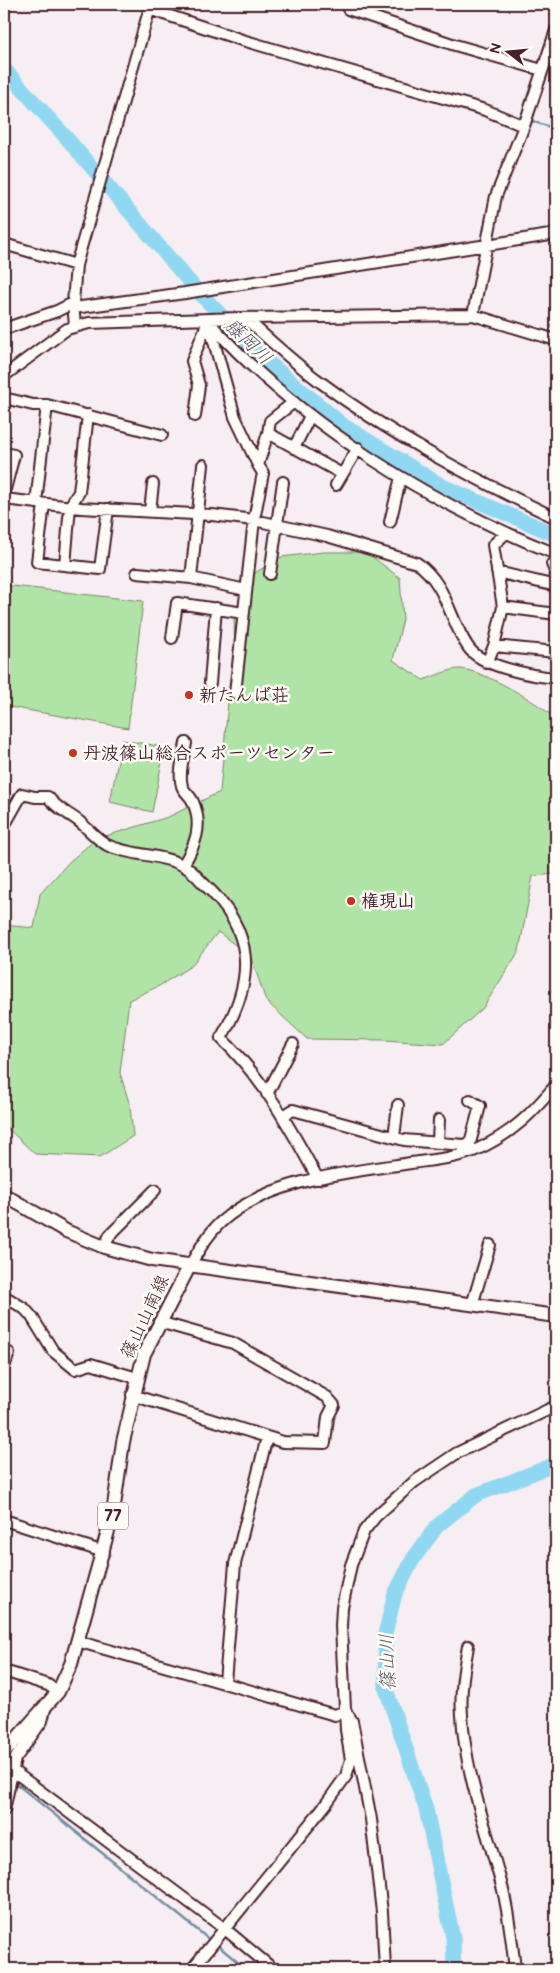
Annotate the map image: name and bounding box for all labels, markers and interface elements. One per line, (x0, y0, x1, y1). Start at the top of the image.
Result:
north arrow (482, 28, 532, 78)
text: N (486, 41, 506, 56)
water label: 藤岡川 (220, 314, 276, 370)
place label: 新たんば荘 (199, 685, 289, 706)
marker: 新たんば荘 (183, 689, 195, 701)
place label: 丹波篠山総合スポーツセンター (83, 743, 335, 764)
marker: 丹波篠山総合スポーツセンター (67, 747, 79, 759)
place label: 権現山 (361, 891, 415, 912)
marker: 権現山 (345, 895, 357, 907)
street label: 篠山山南線 (116, 1272, 174, 1362)
road number: 77 (98, 1502, 128, 1530)
water label: 篠山川 (376, 1633, 400, 1691)

